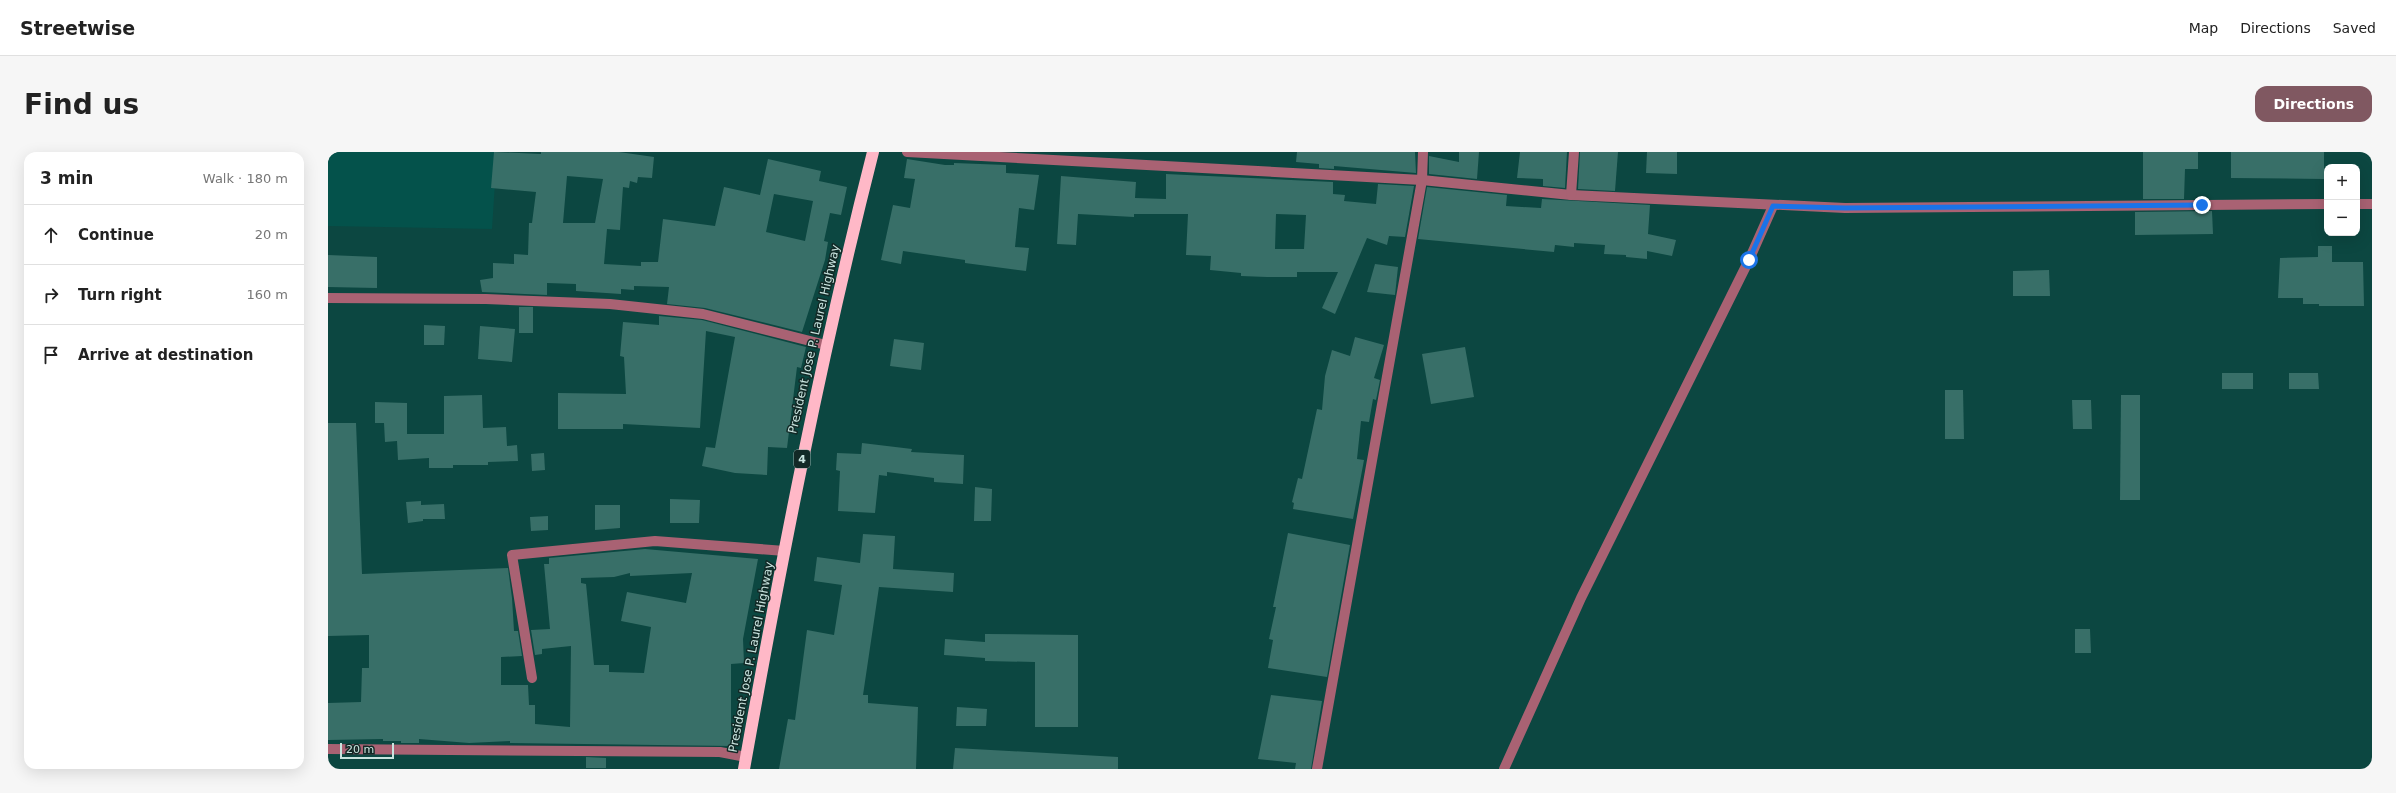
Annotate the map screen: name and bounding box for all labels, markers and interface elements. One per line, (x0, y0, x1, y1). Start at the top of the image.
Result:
text: Streetwise (20, 17, 135, 39)
text: Map (2189, 20, 2218, 36)
text: Directions (2240, 20, 2311, 36)
text: Saved (2333, 20, 2376, 36)
button: Directions (2255, 86, 2372, 122)
text: Find us (24, 88, 139, 121)
map controls (2324, 164, 2360, 236)
button: + (2324, 164, 2360, 200)
text: 3 min (40, 168, 93, 188)
text: Walk · 180 m (203, 171, 288, 186)
route end (2193, 196, 2211, 214)
button: − (2324, 200, 2360, 236)
icon: ahead (40, 224, 62, 246)
text: Continue (78, 226, 154, 244)
text: 20 m (255, 227, 288, 242)
street label: President Jose P. Laurel Highway (785, 243, 843, 435)
route start (1740, 251, 1758, 269)
icon: right (40, 284, 62, 306)
text: Turn right (78, 286, 162, 304)
text: 160 m (246, 287, 288, 302)
icon: arrive (40, 344, 62, 366)
text: Arrive at destination (78, 346, 253, 364)
road number: 4 (794, 450, 810, 468)
street label: President Jose P. Laurel Highway (726, 561, 776, 753)
scale bar (340, 741, 394, 760)
text: 20 m (346, 743, 374, 756)

